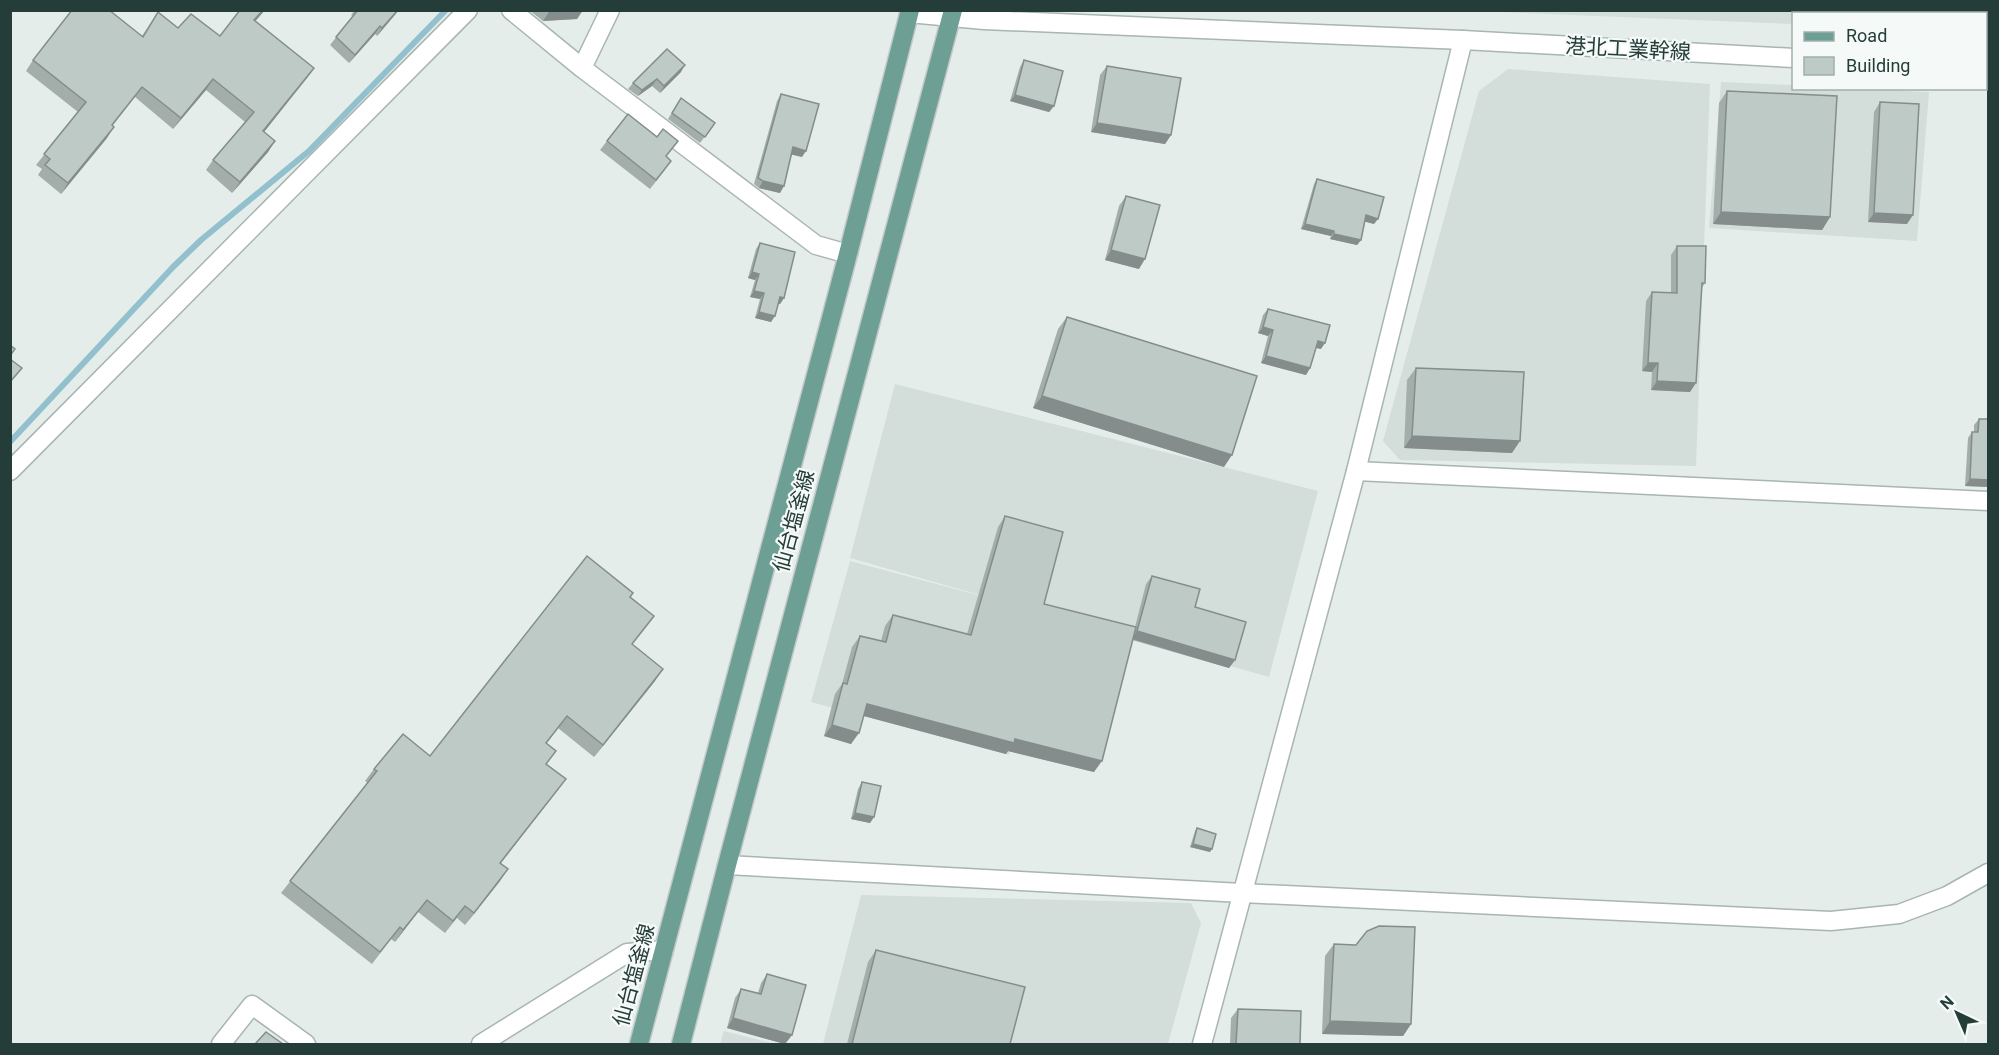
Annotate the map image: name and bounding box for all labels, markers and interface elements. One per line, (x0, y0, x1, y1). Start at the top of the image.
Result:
legend (1792, 12, 1987, 90)
text: Road (1846, 25, 1887, 46)
street label: 港北工業幹線 (1564, 34, 1692, 64)
text: Building (1846, 55, 1910, 76)
street label: 仙台塩釜線 (769, 467, 819, 575)
street label: 仙台塩釜線 (609, 921, 659, 1029)
north arrow (1927, 983, 1987, 1043)
text: N (1936, 992, 1958, 1013)

